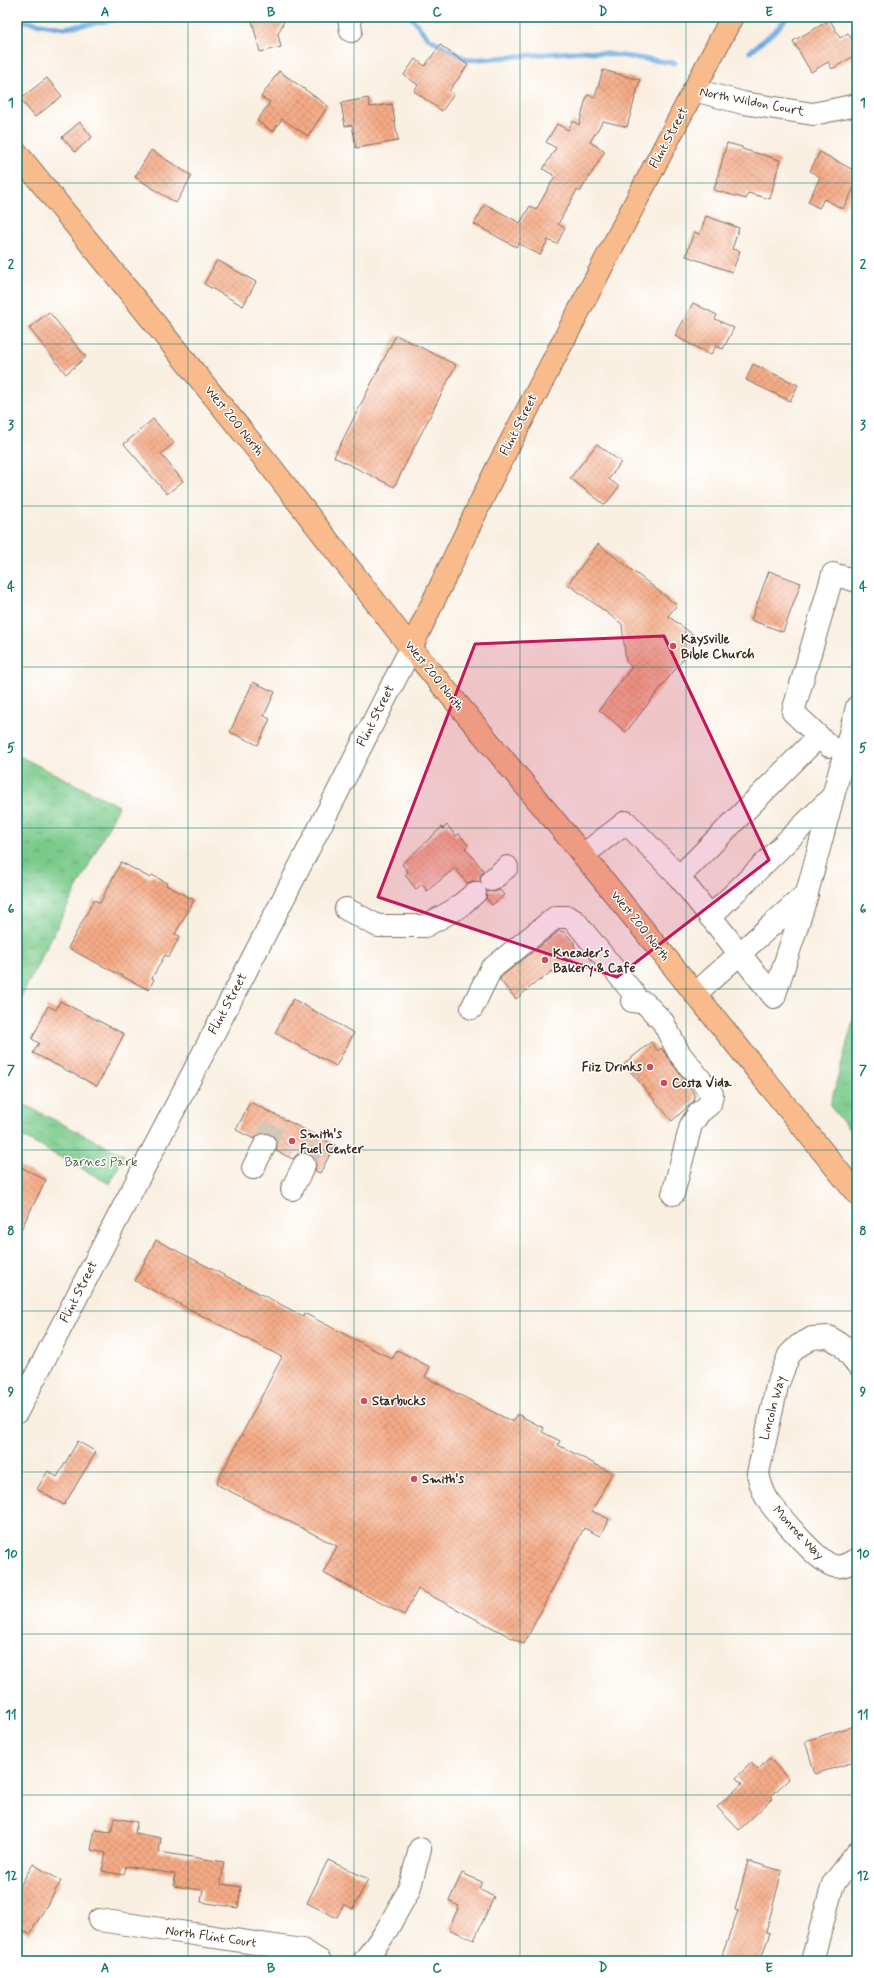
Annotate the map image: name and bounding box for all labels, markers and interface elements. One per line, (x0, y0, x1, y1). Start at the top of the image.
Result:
text: A (101, 4, 109, 21)
text: B (267, 4, 276, 21)
text: C (432, 4, 442, 21)
text: D (599, 4, 608, 21)
text: E (765, 4, 773, 21)
street label: North Wildon Court (698, 83, 806, 121)
text: 1 (8, 95, 14, 112)
text: 1 (860, 95, 866, 112)
street label: Flint Street (646, 104, 692, 172)
text: 2 (8, 256, 15, 273)
text: 2 (860, 256, 867, 273)
street label: West 200 North (201, 382, 268, 460)
street label: Flint Street (496, 391, 542, 459)
text: 3 (8, 417, 14, 434)
text: 3 (860, 417, 866, 434)
text: 4 (7, 579, 15, 596)
text: 4 (859, 579, 867, 596)
place label: Kaysville Bible Church (681, 631, 755, 663)
street label: West 200 North (401, 637, 468, 715)
marker: Kaysville Bible Church (668, 641, 678, 651)
street label: Flint Street (353, 682, 399, 750)
text: 5 (7, 740, 15, 757)
text: 5 (859, 740, 867, 757)
street label: West 200 North (607, 887, 674, 965)
text: 6 (8, 901, 15, 918)
text: 6 (860, 901, 867, 918)
place label: Kneader's Bakery & Cafe (553, 945, 635, 977)
marker: Kneader's Bakery & Cafe (540, 955, 550, 965)
street label: Flint Street (205, 970, 251, 1038)
place label: Fiiz Drinks (582, 1059, 642, 1076)
text: 7 (7, 1062, 15, 1079)
marker: Fiiz Drinks (645, 1062, 655, 1072)
text: 7 (859, 1062, 867, 1079)
place label: Costa Vida (672, 1075, 733, 1092)
marker: Costa Vida (659, 1078, 669, 1088)
place label: Smith's Fuel Center (300, 1126, 365, 1158)
marker: Smith's Fuel Center (287, 1136, 297, 1146)
park label: Barnes Park (64, 1154, 138, 1171)
text: 8 (7, 1223, 15, 1240)
text: 8 (859, 1223, 867, 1240)
street label: Flint Street (56, 1258, 102, 1326)
street label: Lincoln Way (756, 1374, 790, 1442)
text: 9 (8, 1384, 15, 1401)
text: 9 (860, 1384, 867, 1401)
place label: Starbucks (372, 1393, 426, 1410)
marker: Starbucks (359, 1396, 369, 1406)
place label: Smith's (422, 1471, 464, 1488)
marker: Smith's (409, 1474, 419, 1484)
street label: Monroe Way (768, 1502, 828, 1564)
text: 10 (4, 1546, 18, 1563)
text: 10 (856, 1546, 870, 1563)
text: 11 (5, 1707, 17, 1724)
text: 11 (857, 1707, 869, 1724)
text: 12 (5, 1868, 17, 1885)
text: 12 (857, 1868, 869, 1885)
street label: North Flint Court (164, 1922, 258, 1952)
text: A (101, 1960, 109, 1977)
text: B (267, 1960, 276, 1977)
text: C (432, 1960, 442, 1977)
text: D (599, 1960, 608, 1977)
text: E (765, 1960, 773, 1977)

